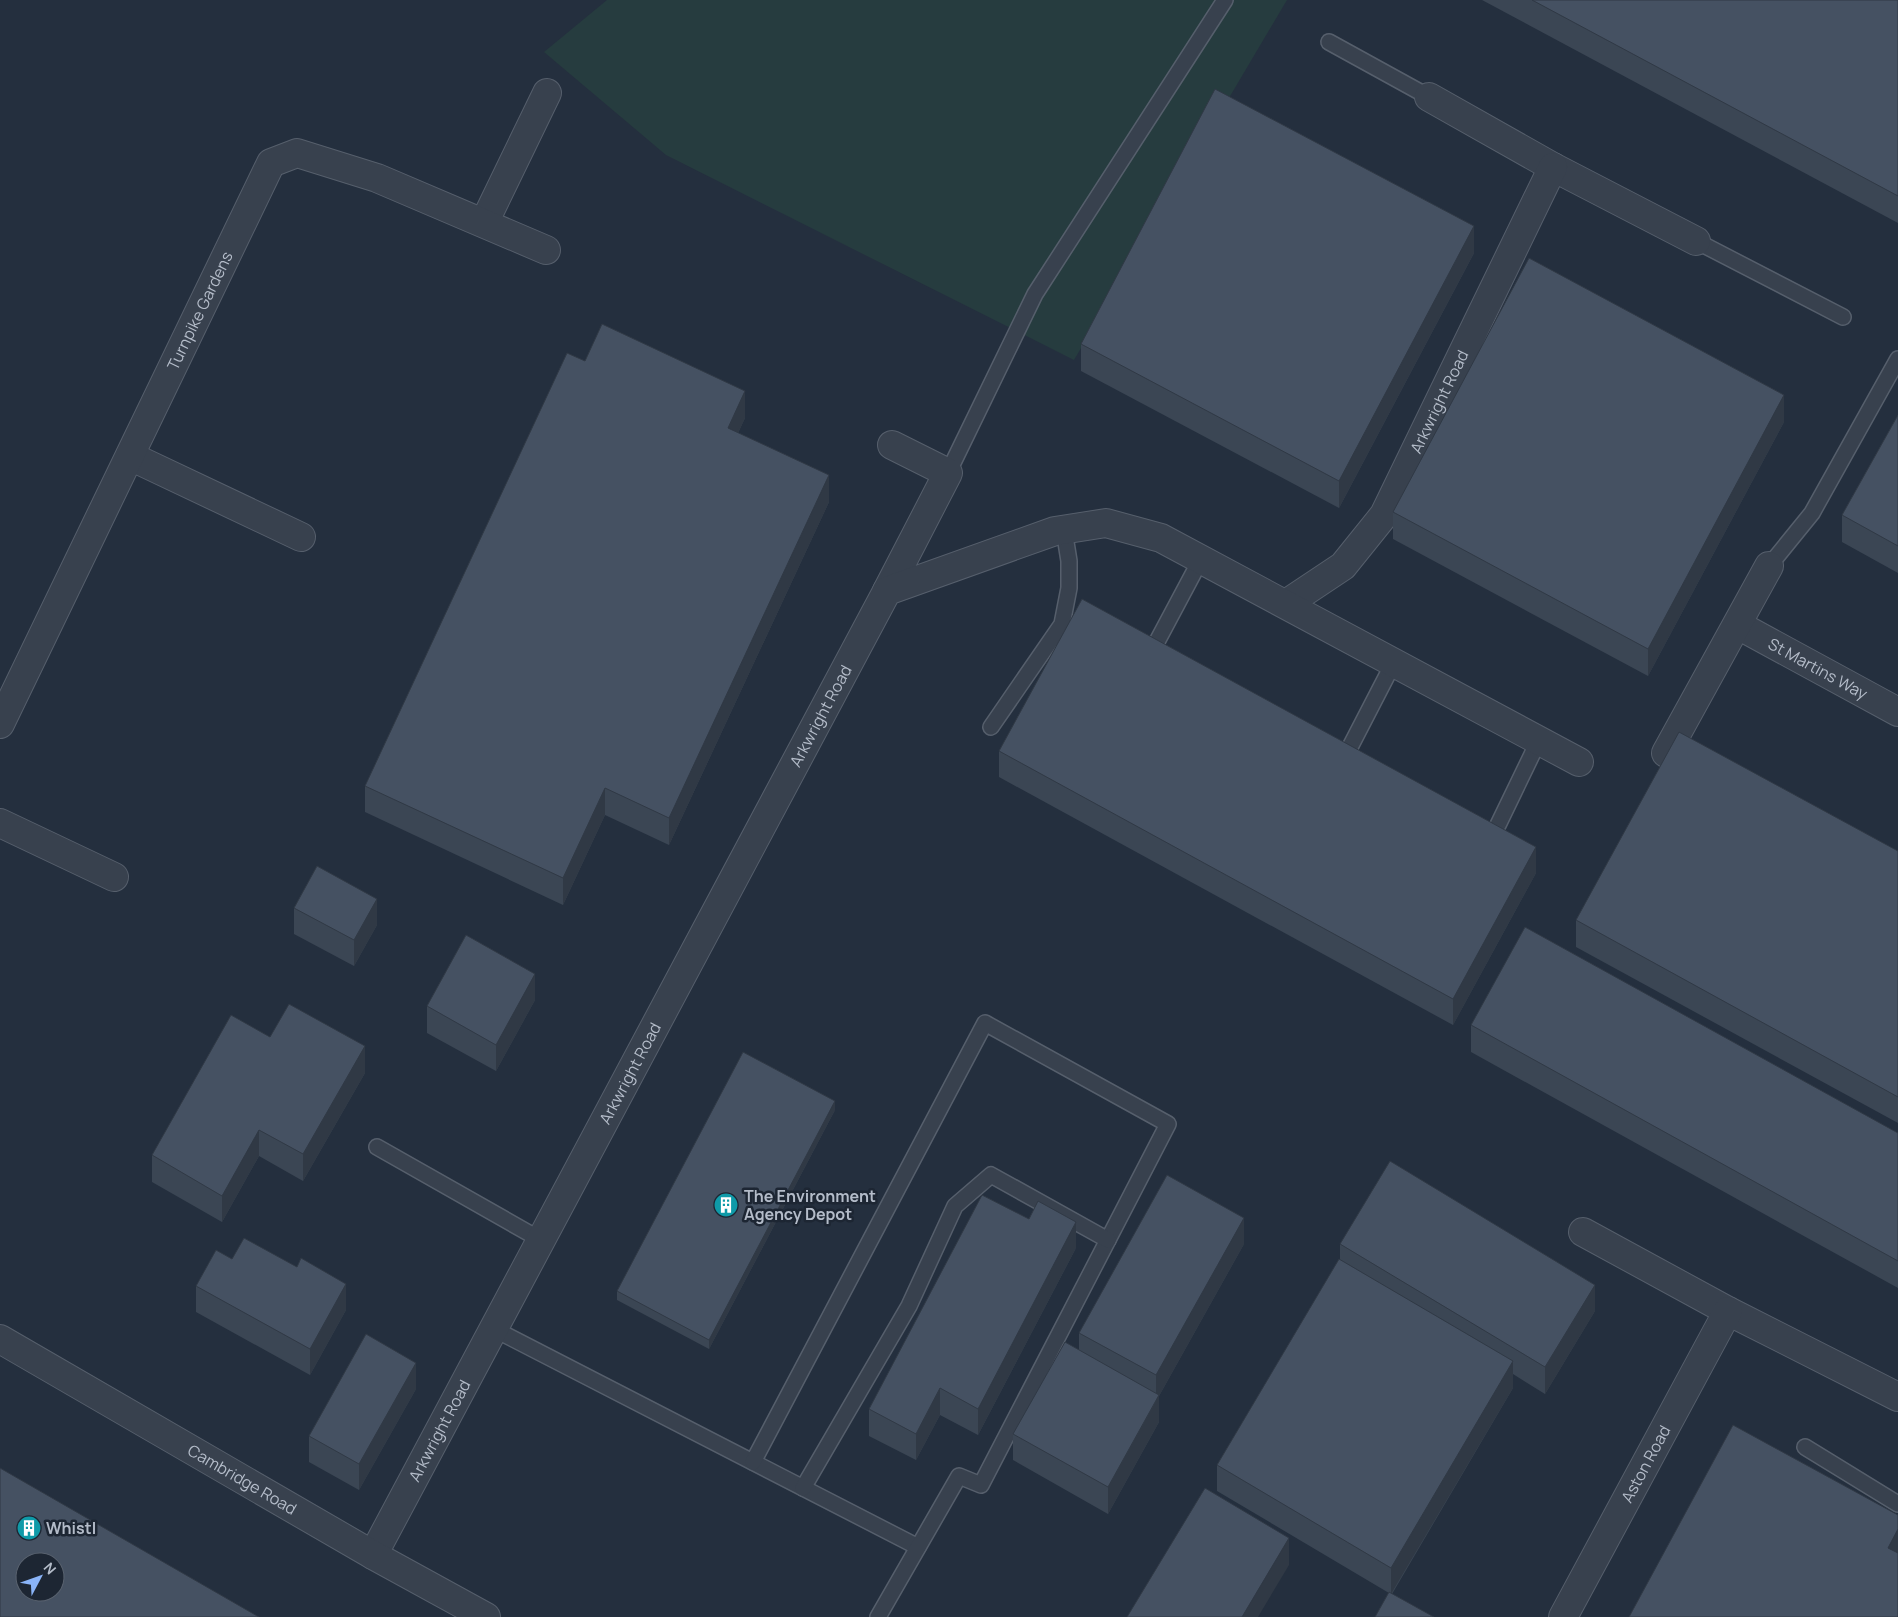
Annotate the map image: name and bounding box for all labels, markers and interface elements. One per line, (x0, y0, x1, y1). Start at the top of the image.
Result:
street label: Turnpike Gardens (162, 248, 238, 374)
street label: Arkwright Road (1405, 346, 1473, 457)
street label: St Martins Way (1764, 633, 1872, 705)
street label: Arkwright Road (784, 661, 857, 771)
street label: Arkwright Road (594, 1019, 666, 1128)
place label: The Environment Agency Depot (744, 1185, 876, 1225)
building icon: The Environment Agency Depot (713, 1192, 739, 1218)
street label: Arkwright Road (403, 1376, 475, 1485)
street label: Aston Road (1616, 1421, 1675, 1506)
street label: Cambridge Road (184, 1439, 301, 1520)
building icon: Whistl (16, 1515, 42, 1541)
place label: Whistl (46, 1517, 96, 1539)
north arrow (15, 1552, 65, 1602)
text: N (40, 1558, 61, 1578)

